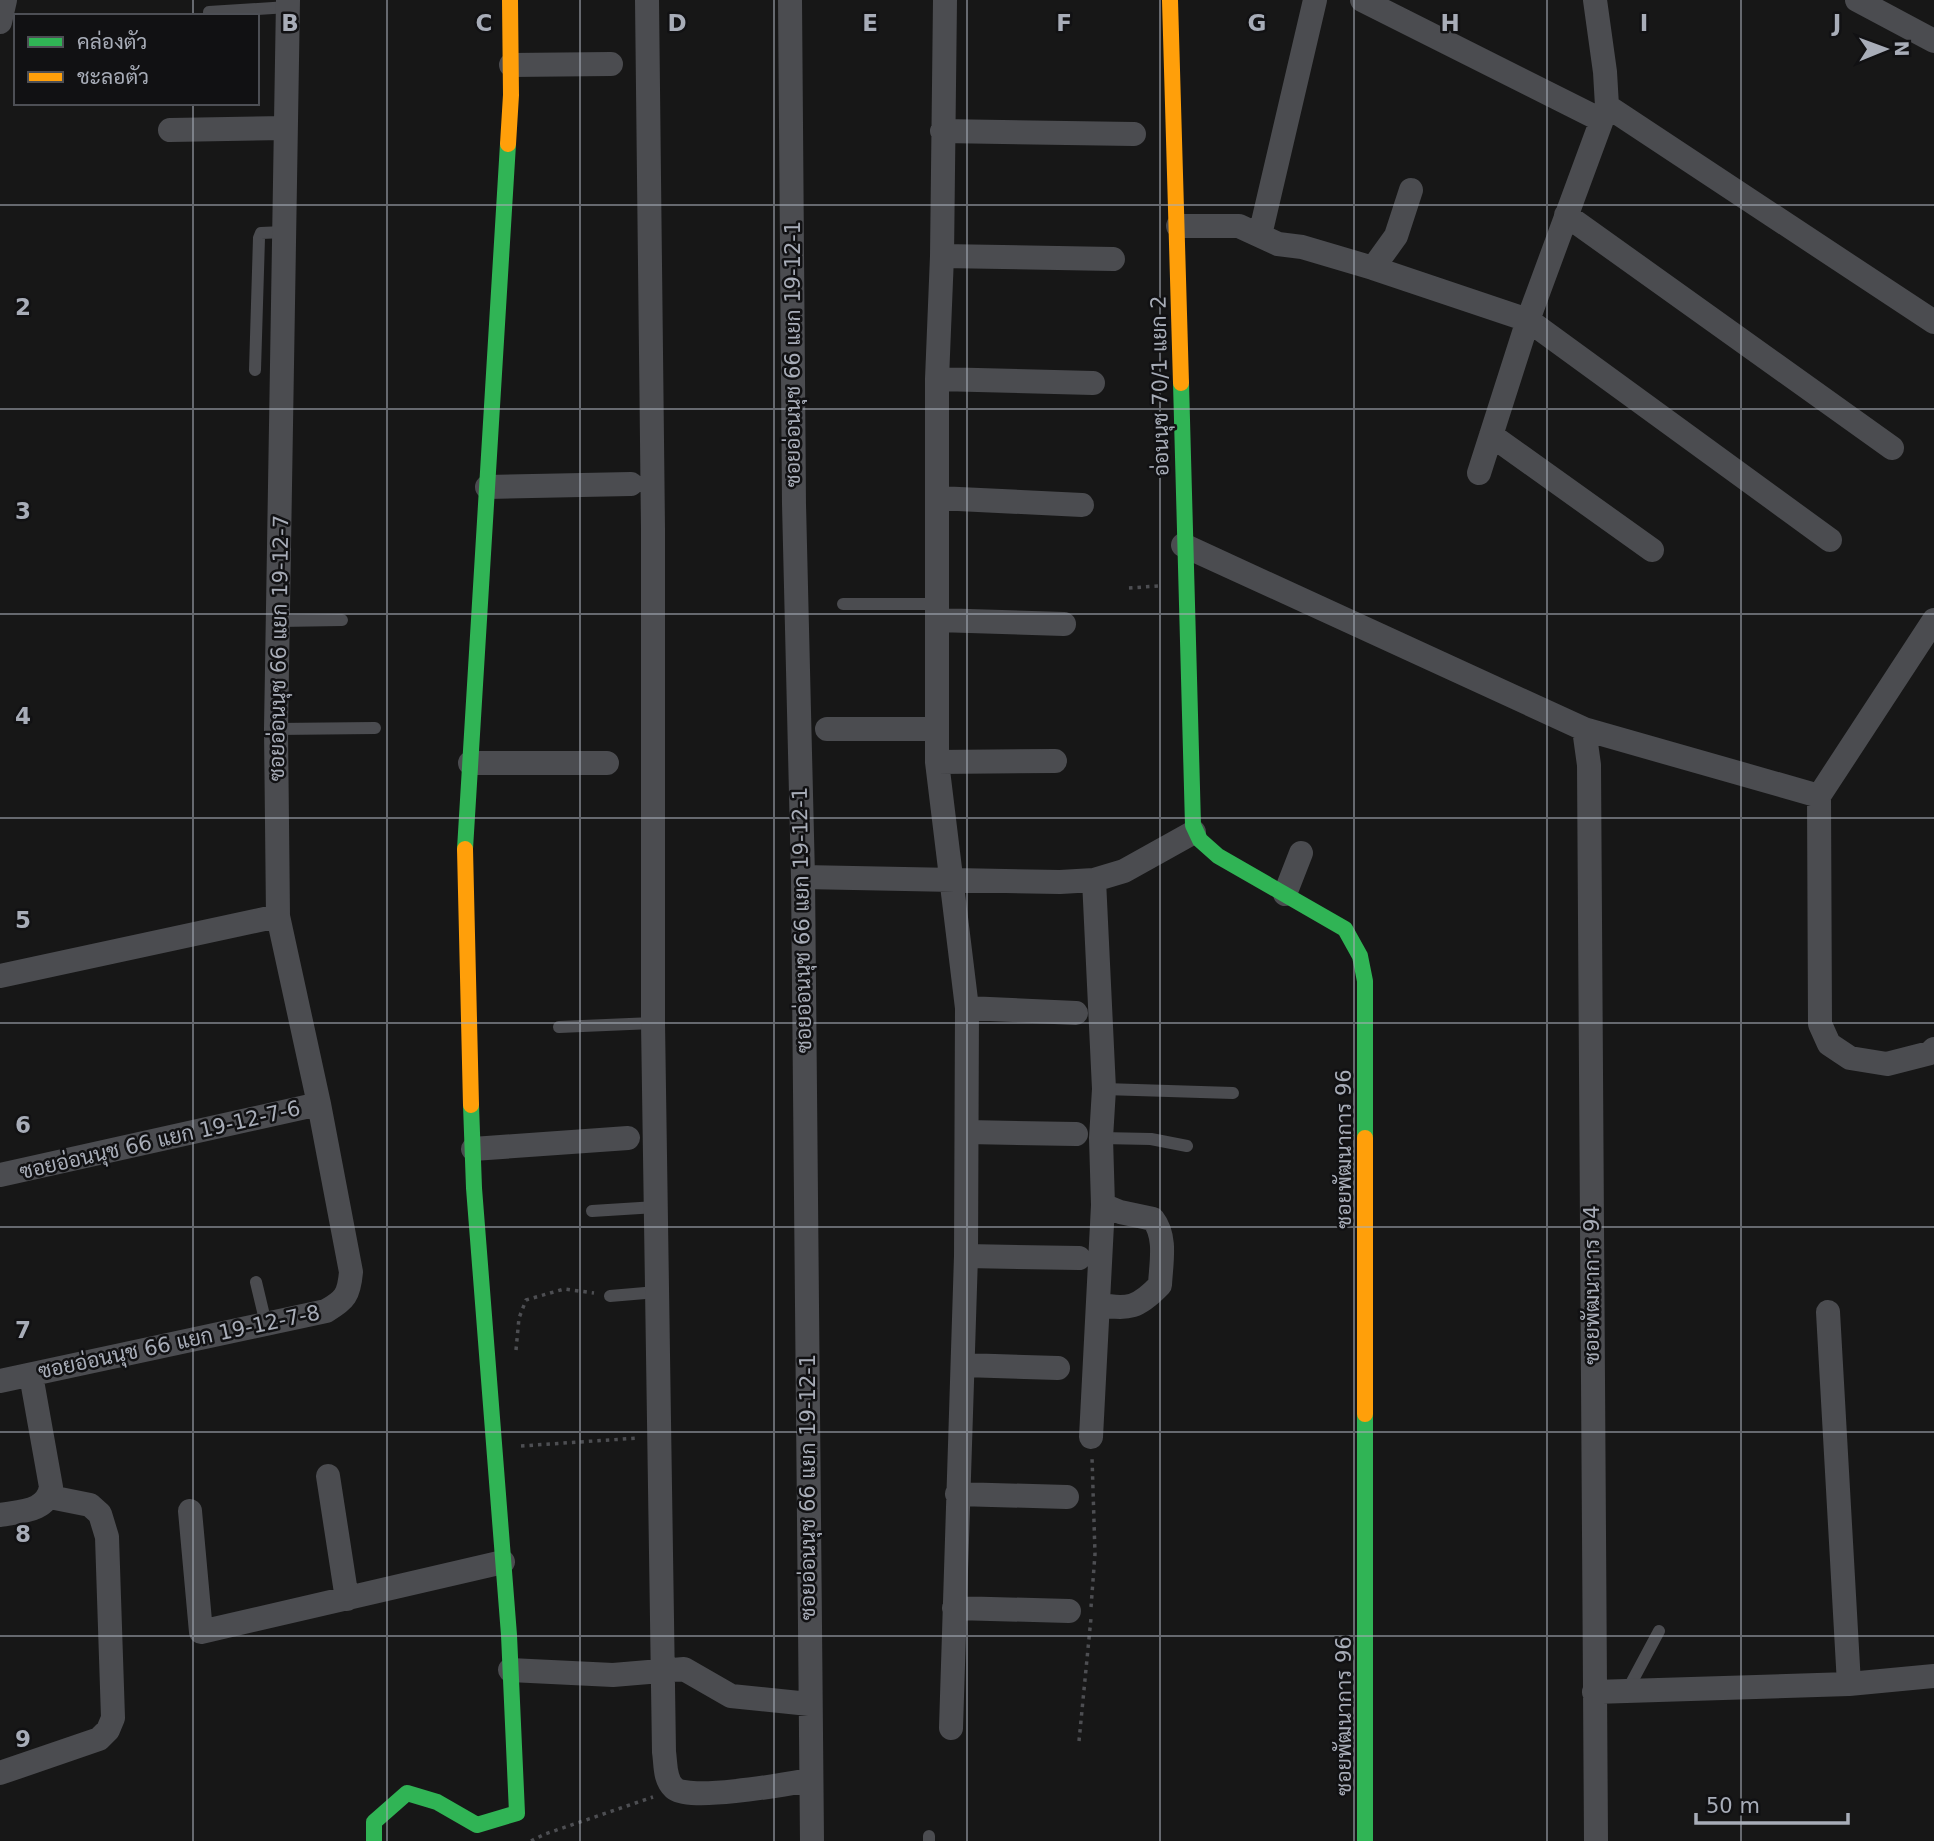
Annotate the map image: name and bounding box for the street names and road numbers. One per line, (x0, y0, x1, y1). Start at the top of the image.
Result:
street label: ซอยอ่อนนุช 66 แยก 19-12-1 (781, 221, 807, 487)
street label: อ่อนนุช 70/1 แยก 2 (1146, 295, 1176, 477)
street label: ซอยอ่อนนุช 66 แยก 19-12-7 (265, 515, 295, 781)
street label: ซอยอ่อนนุช 66 แยก 19-12-1 (788, 787, 818, 1053)
street label: ซอยพัฒนาการ 96 (1332, 1069, 1356, 1229)
street label: ซอยอ่อนนุช 66 แยก 19-12-7-6 (17, 1095, 303, 1185)
street label: ซอยพัฒนาการ 94 (1580, 1205, 1604, 1365)
street label: ซอยอ่อนนุช 66 แยก 19-12-7-8 (36, 1300, 322, 1386)
street label: ซอยอ่อนนุช 66 แยก 19-12-1 (796, 1354, 822, 1620)
street label: ซอยพัฒนาการ 96 (1332, 1636, 1356, 1796)

